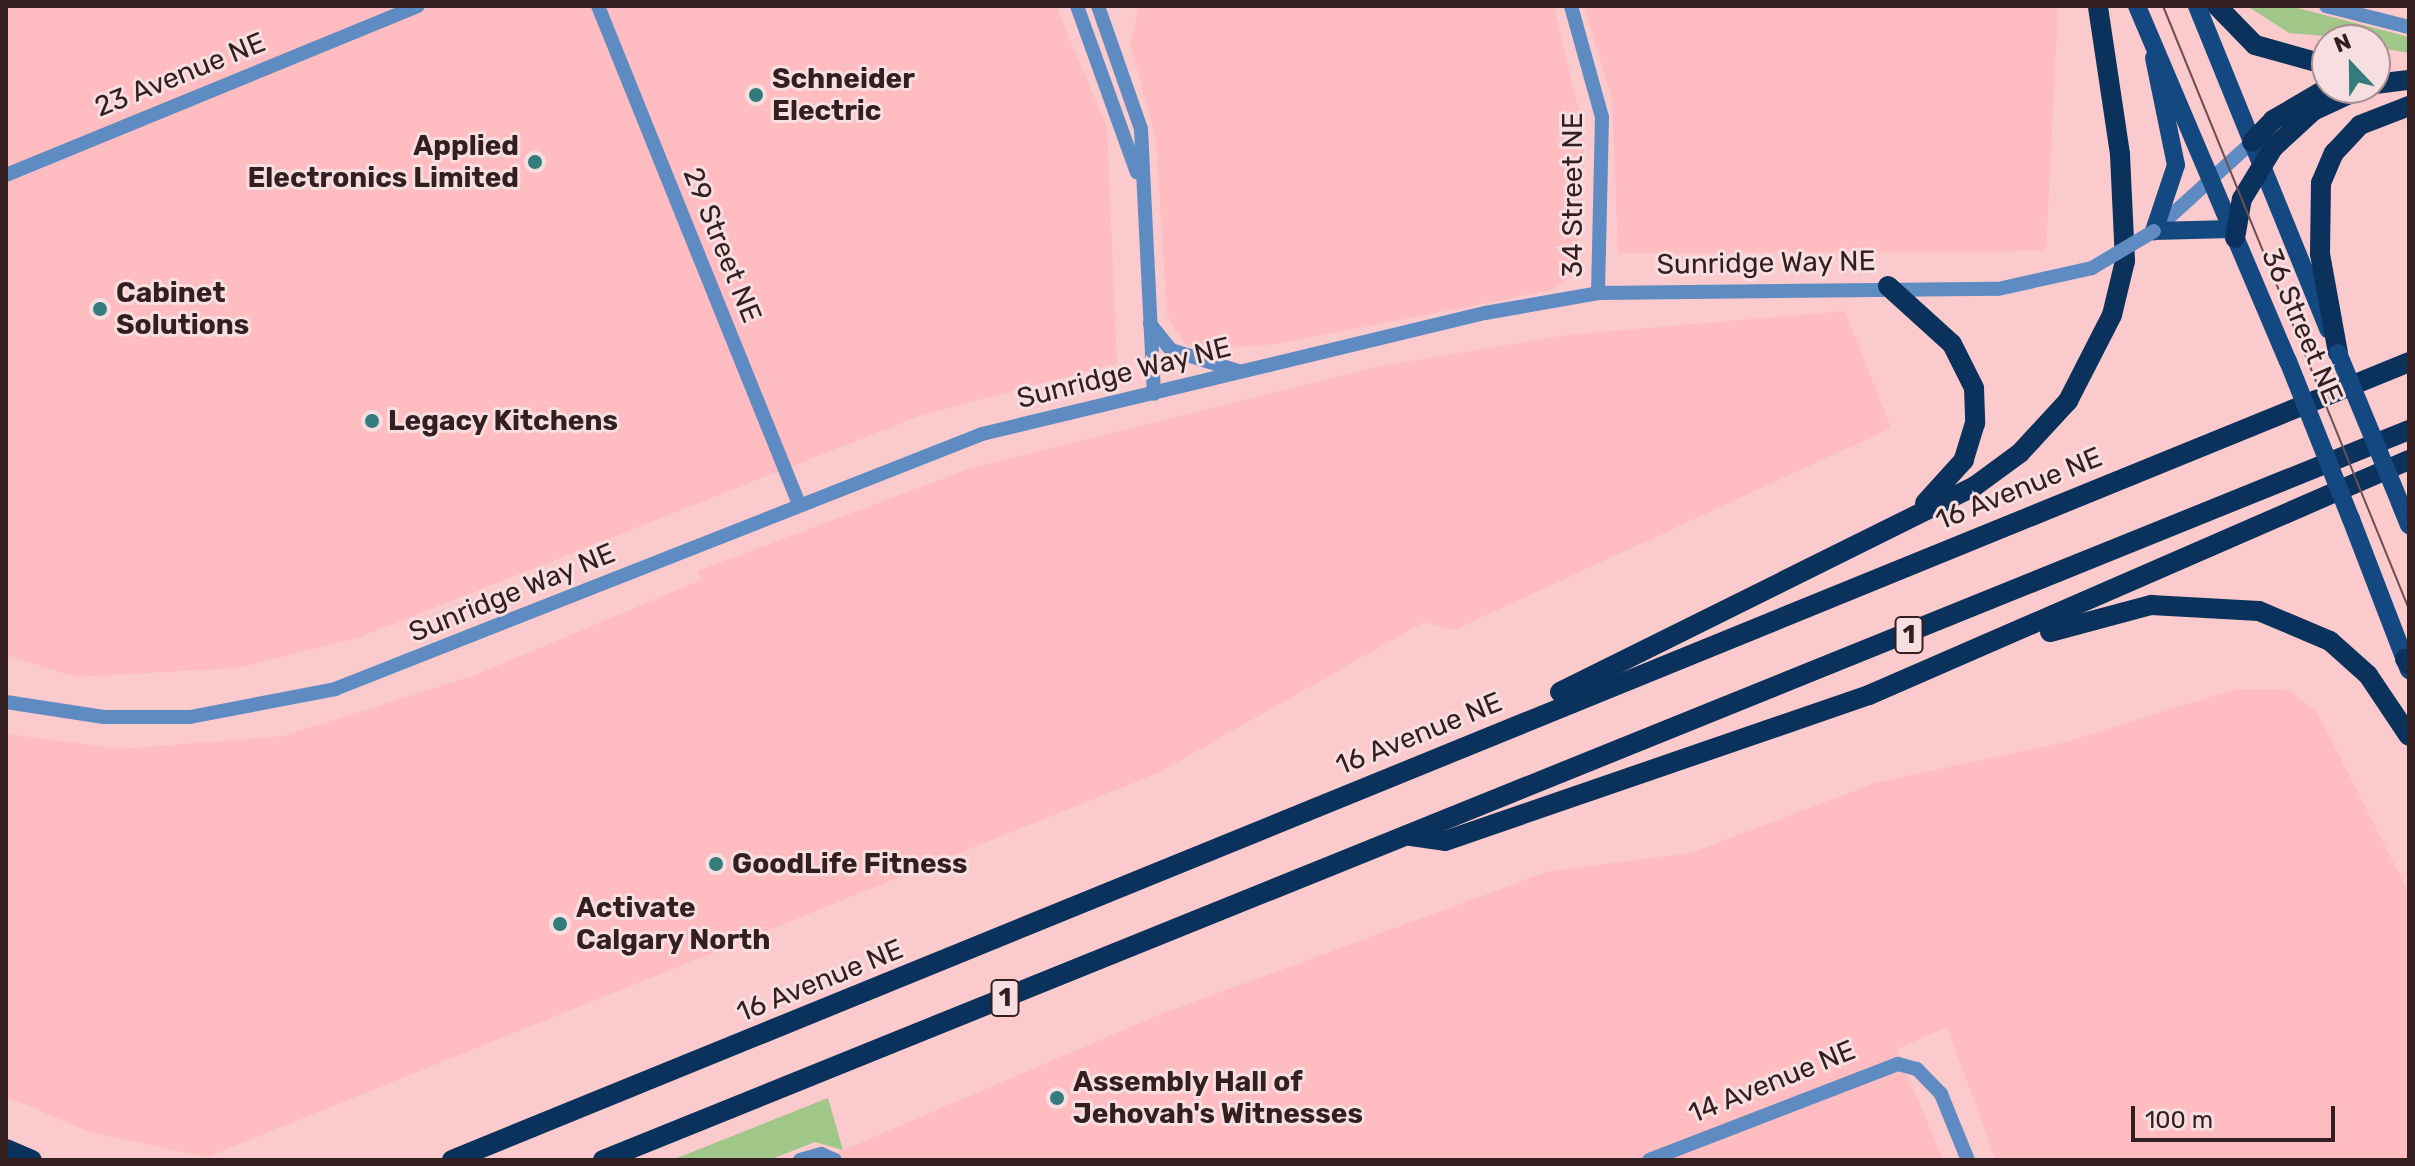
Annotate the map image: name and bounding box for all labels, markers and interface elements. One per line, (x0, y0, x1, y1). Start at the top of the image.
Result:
north arrow (2311, 24, 2391, 104)
street label: 23 Avenue NE (90, 25, 270, 125)
text: N (2330, 28, 2355, 59)
place label: Schneider Electric (772, 62, 915, 128)
marker: Schneider Electric (747, 86, 765, 104)
street label: 34 Street NE (1556, 112, 1590, 278)
place label: Applied Electronics Limited (247, 129, 519, 195)
marker: Applied Electronics Limited (526, 153, 544, 171)
street label: 29 Street NE (676, 163, 768, 327)
street label: Sunridge Way NE (1656, 244, 1876, 282)
street label: 36 Street NE (2254, 244, 2350, 408)
place label: Cabinet Solutions (116, 276, 249, 342)
marker: Cabinet Solutions (91, 300, 109, 318)
street label: Sunridge Way NE (1013, 330, 1235, 416)
place label: Legacy Kitchens (388, 404, 619, 438)
marker: Legacy Kitchens (363, 412, 381, 430)
street label: 16 Avenue NE (1931, 440, 2107, 538)
street label: Sunridge Way NE (404, 536, 620, 650)
road number: 1 (1893, 613, 1925, 657)
street label: 16 Avenue NE (1331, 685, 1507, 783)
place label: GoodLife Fitness (732, 847, 968, 881)
marker: GoodLife Fitness (707, 855, 725, 873)
place label: Activate Calgary North (576, 891, 771, 957)
marker: Activate Calgary North (551, 915, 569, 933)
street label: 16 Avenue NE (732, 932, 908, 1030)
road number: 1 (989, 976, 1021, 1020)
street label: 14 Avenue NE (1683, 1033, 1861, 1131)
place label: Assembly Hall of Jehovah's Witnesses (1073, 1065, 1363, 1131)
marker: Assembly Hall of Jehovah's Witnesses (1048, 1089, 1066, 1107)
scale bar (2135, 1090, 2339, 1140)
text: 100 m (2145, 1106, 2213, 1134)

